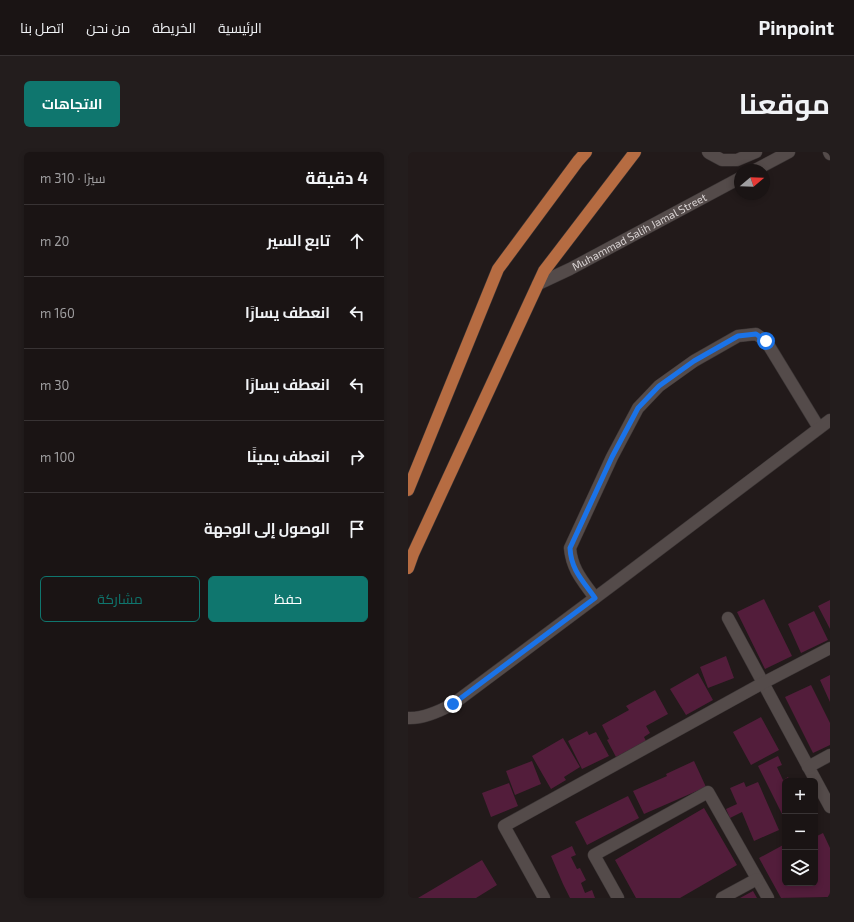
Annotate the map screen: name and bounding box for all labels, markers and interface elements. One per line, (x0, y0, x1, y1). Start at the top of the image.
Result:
text: Pinpoint (759, 16, 834, 39)
text: اتصل بنا (20, 19, 64, 36)
text: من نحن (86, 19, 130, 36)
text: الخريطة (152, 19, 196, 36)
text: الرئيسية (218, 19, 262, 36)
button: الاتجاهات (24, 81, 120, 127)
text: موقعنا (739, 86, 830, 120)
north arrow (734, 164, 770, 200)
text: 4 دقيقة (305, 167, 368, 187)
text: سيرًا · 310 m (40, 170, 105, 186)
street label: Muhammad Salih Jamal Street (570, 190, 709, 273)
icon: ahead (346, 230, 368, 252)
text: تابع السير (267, 231, 330, 249)
text: 20 m (40, 233, 69, 249)
icon: left (346, 302, 368, 324)
text: انعطف يسارًا (245, 303, 330, 321)
text: 160 m (40, 305, 75, 321)
route start (757, 332, 775, 350)
icon: left (346, 374, 368, 396)
text: انعطف يسارًا (245, 375, 330, 393)
text: 30 m (40, 377, 69, 393)
icon: right (346, 446, 368, 468)
text: انعطف يمينًا (247, 447, 330, 465)
text: 100 m (40, 449, 75, 465)
icon: arrive (346, 518, 368, 540)
text: الوصول إلى الوجهة (204, 519, 330, 537)
button: مشاركة (40, 576, 200, 622)
button: حفظ (208, 576, 368, 622)
route end (444, 695, 462, 713)
map controls (782, 778, 818, 886)
button: + (782, 778, 818, 814)
button: − (782, 814, 818, 850)
button: layers (782, 850, 818, 886)

